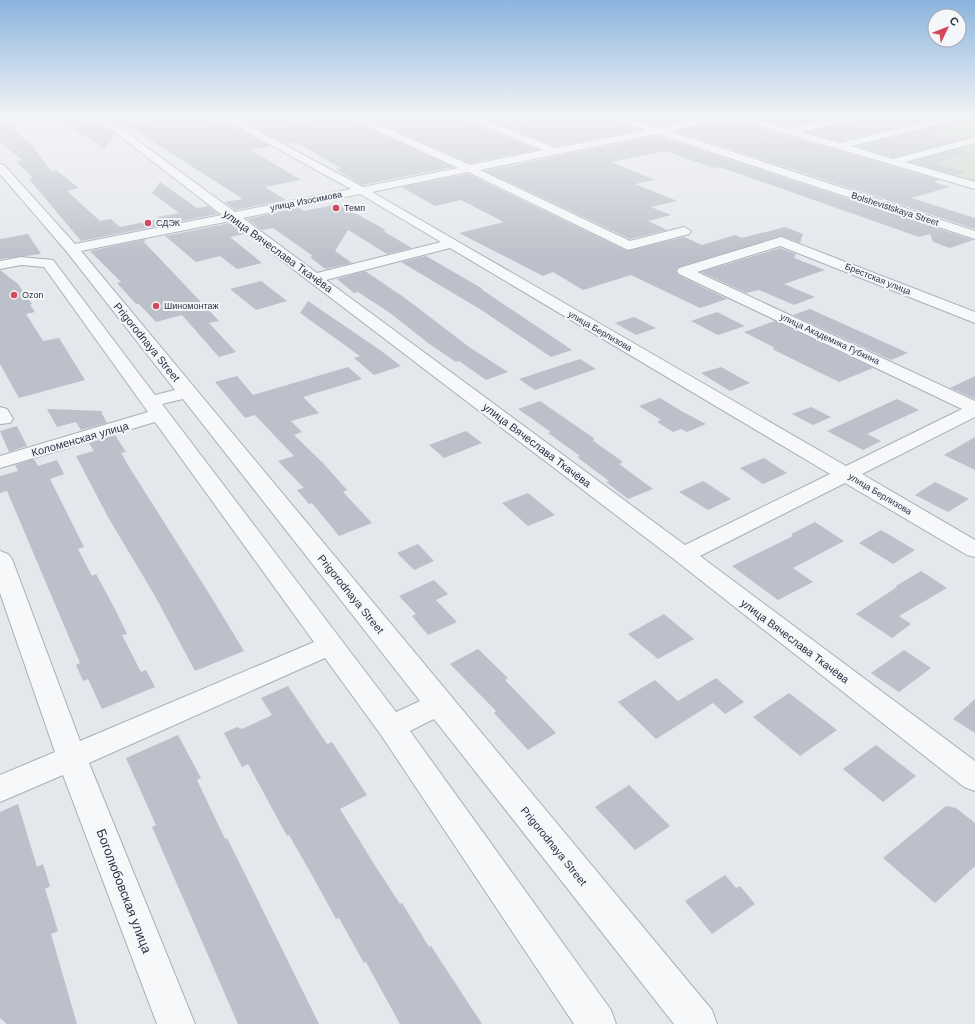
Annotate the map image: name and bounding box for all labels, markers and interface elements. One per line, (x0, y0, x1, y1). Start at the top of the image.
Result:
north arrow (927, 8, 967, 48)
text: С (947, 14, 961, 28)
street label: улица Изосимова (269, 189, 343, 213)
street label: Bolshevistskaya Street (850, 190, 940, 228)
marker: Темп (331, 203, 341, 213)
place label: Темп (344, 203, 365, 213)
street label: улица Вячеслава Ткачёва (221, 207, 336, 295)
marker: СДЭК (143, 218, 153, 228)
place label: СДЭК (156, 218, 181, 228)
street label: Брестская улица (844, 261, 912, 297)
marker: Ozon (9, 290, 19, 300)
place label: Ozon (22, 290, 44, 300)
street label: Prigorodnaya Street (112, 300, 182, 384)
marker: Шиномонтаж (151, 301, 161, 311)
place label: Шиномонтаж (164, 301, 218, 311)
street label: улица Берлизова (566, 309, 634, 353)
street label: улица Академика Губкина (779, 312, 881, 366)
street label: улица Вячеслава Ткачёва (481, 400, 594, 490)
street label: Коломенская улица (30, 419, 131, 459)
street label: улица Берлизова (847, 471, 913, 517)
street label: Prigorodnaya Street (316, 552, 386, 636)
street label: улица Вячеслава Ткачёва (739, 596, 852, 686)
street label: Prigorodnaya Street (519, 804, 589, 888)
street label: Боголюбовская улица (93, 827, 155, 956)

